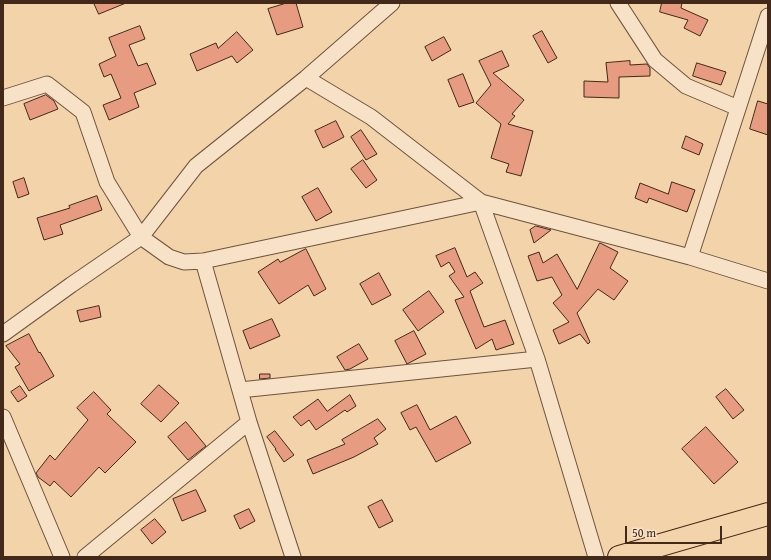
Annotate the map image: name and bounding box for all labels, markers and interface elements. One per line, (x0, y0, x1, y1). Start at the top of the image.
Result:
scale bar (627, 518, 724, 544)
text: 50 m (632, 524, 656, 541)

